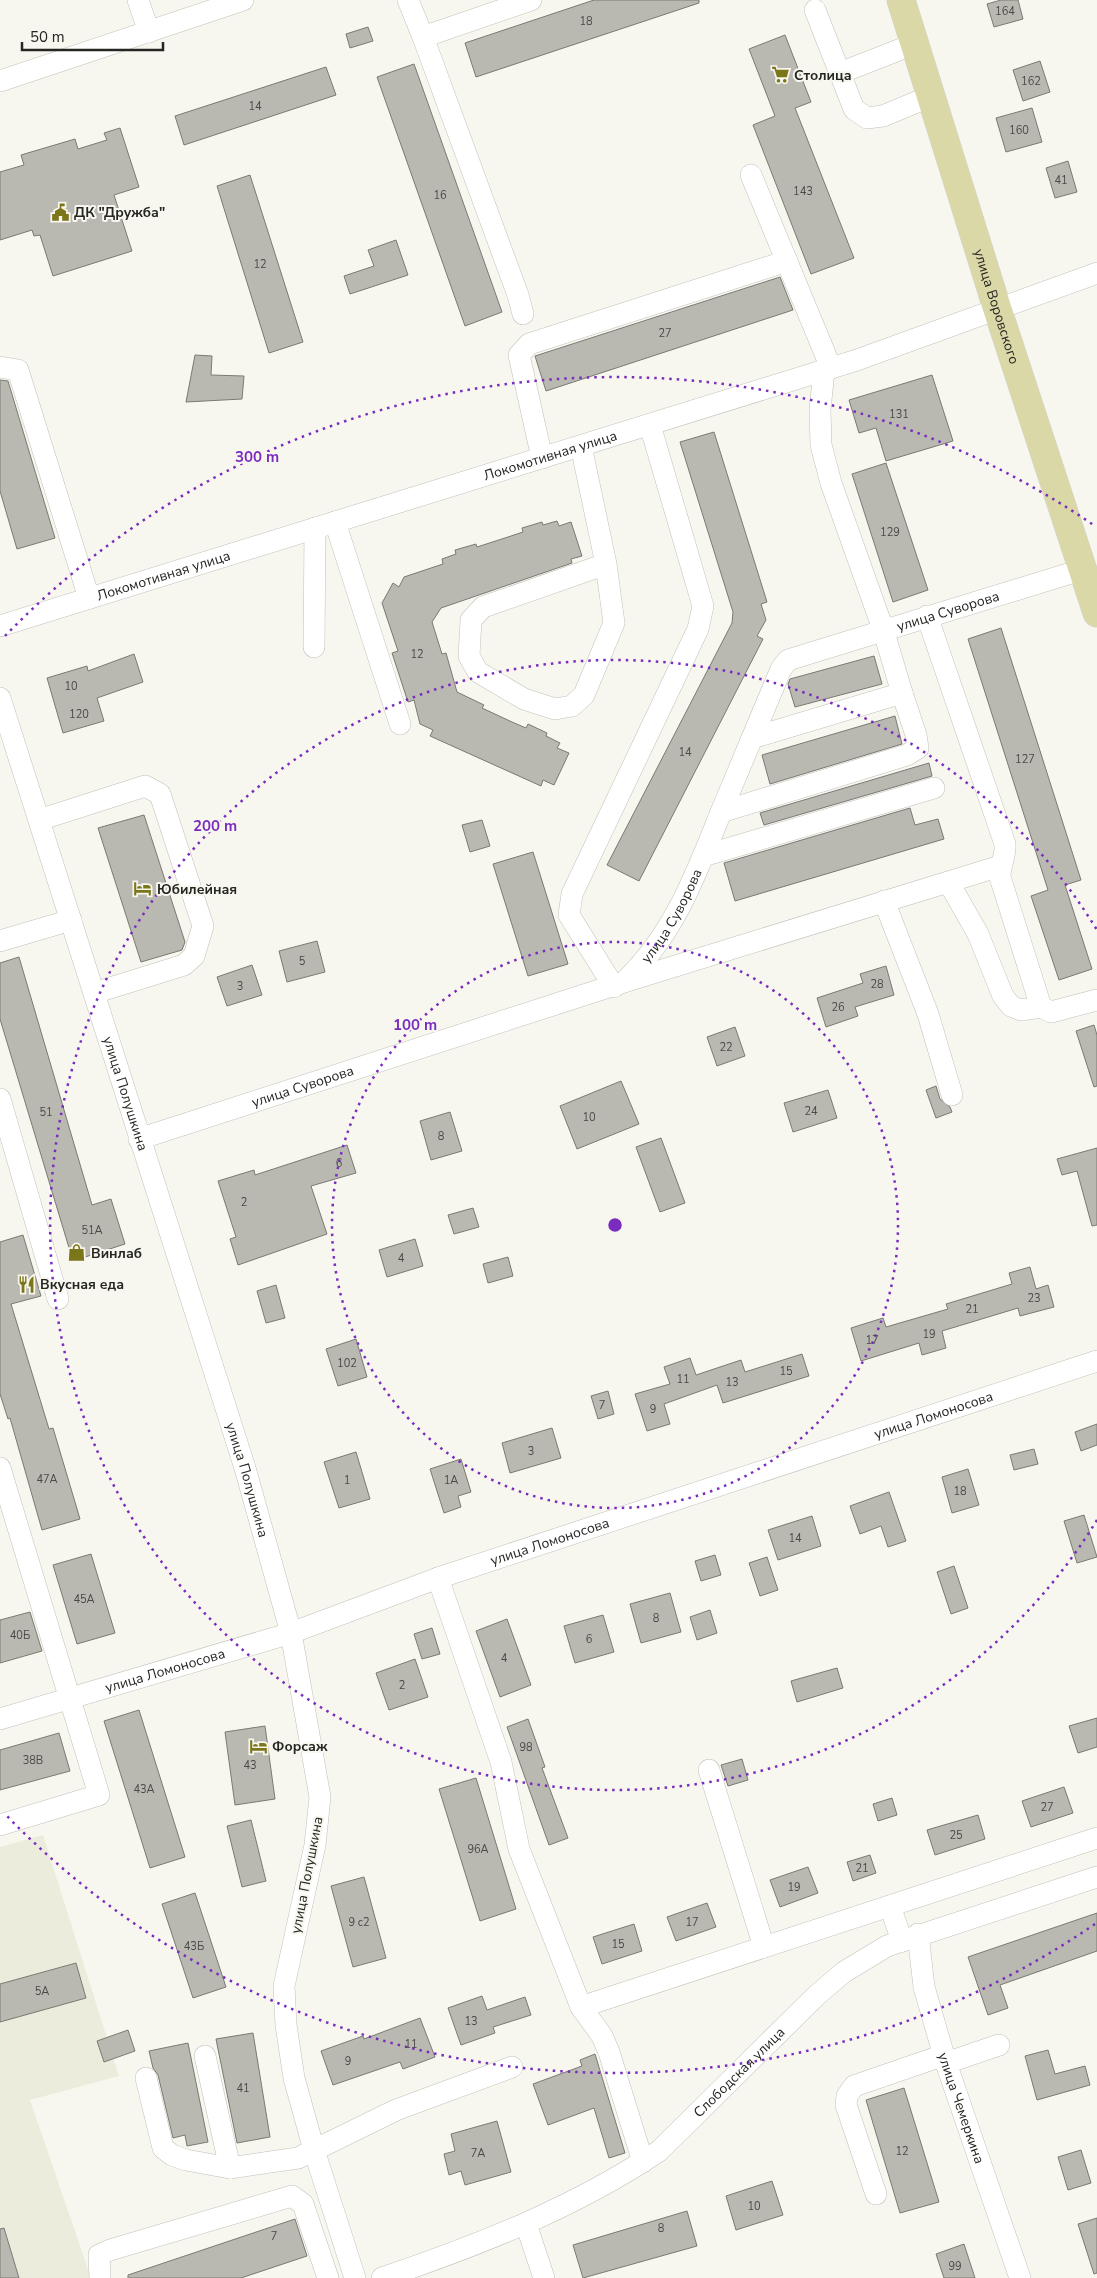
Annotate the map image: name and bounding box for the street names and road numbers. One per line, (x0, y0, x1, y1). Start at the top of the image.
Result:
street label: улица Воровского (970, 246, 1024, 366)
street label: Локомотивная улица (481, 426, 619, 485)
street label: Локомотивная улица (94, 546, 232, 605)
street label: улица Суворова (894, 586, 1002, 636)
street label: улица Суворова (637, 866, 706, 967)
street label: улица Полушкина (99, 1034, 153, 1153)
street label: улица Суворова (249, 1061, 356, 1111)
street label: улица Ломоносова (872, 1386, 995, 1443)
street label: улица Полушкина (222, 1420, 273, 1539)
street label: улица Ломоносова (488, 1513, 612, 1570)
street label: улица Ломоносова (103, 1644, 227, 1697)
street label: улица Полушкина (286, 1815, 328, 1935)
street label: Слободская улица (689, 2023, 789, 2121)
street label: улица Чемеркина (934, 2050, 989, 2166)

